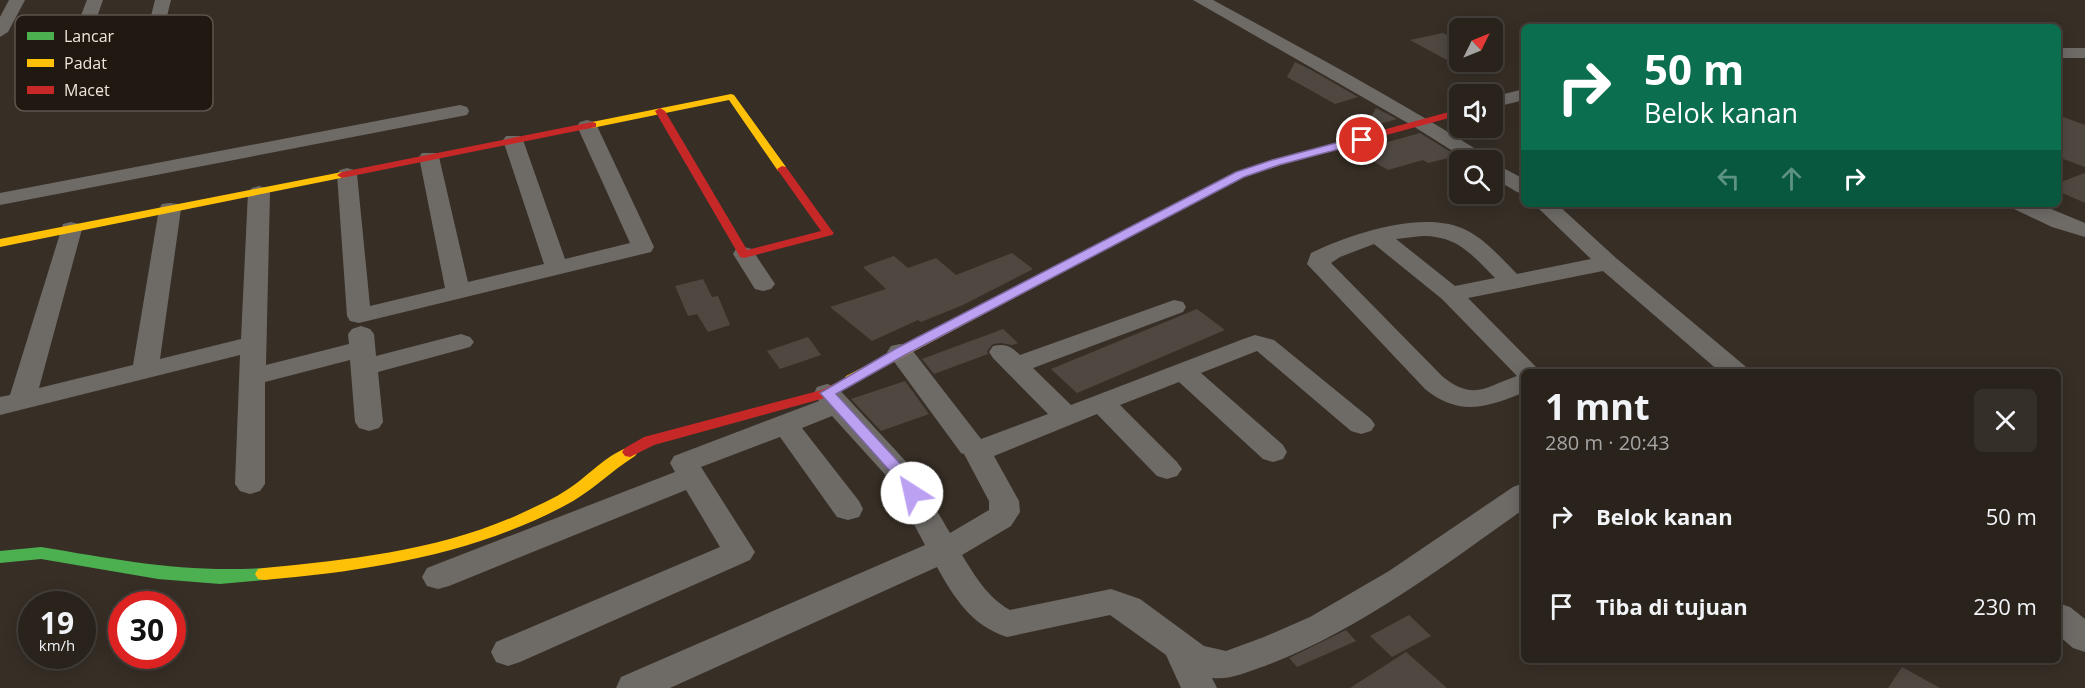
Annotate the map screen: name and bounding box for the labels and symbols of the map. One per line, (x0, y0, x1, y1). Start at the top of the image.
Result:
legend (15, 15, 213, 111)
north arrow (1449, 18, 1503, 72)
text: Lancar (64, 25, 115, 47)
text: Padat (64, 52, 107, 74)
text: Macet (64, 79, 110, 101)
pin (1336, 114, 1387, 165)
position arrow (880, 461, 944, 525)
speed limit sign: 30 (108, 591, 186, 669)

